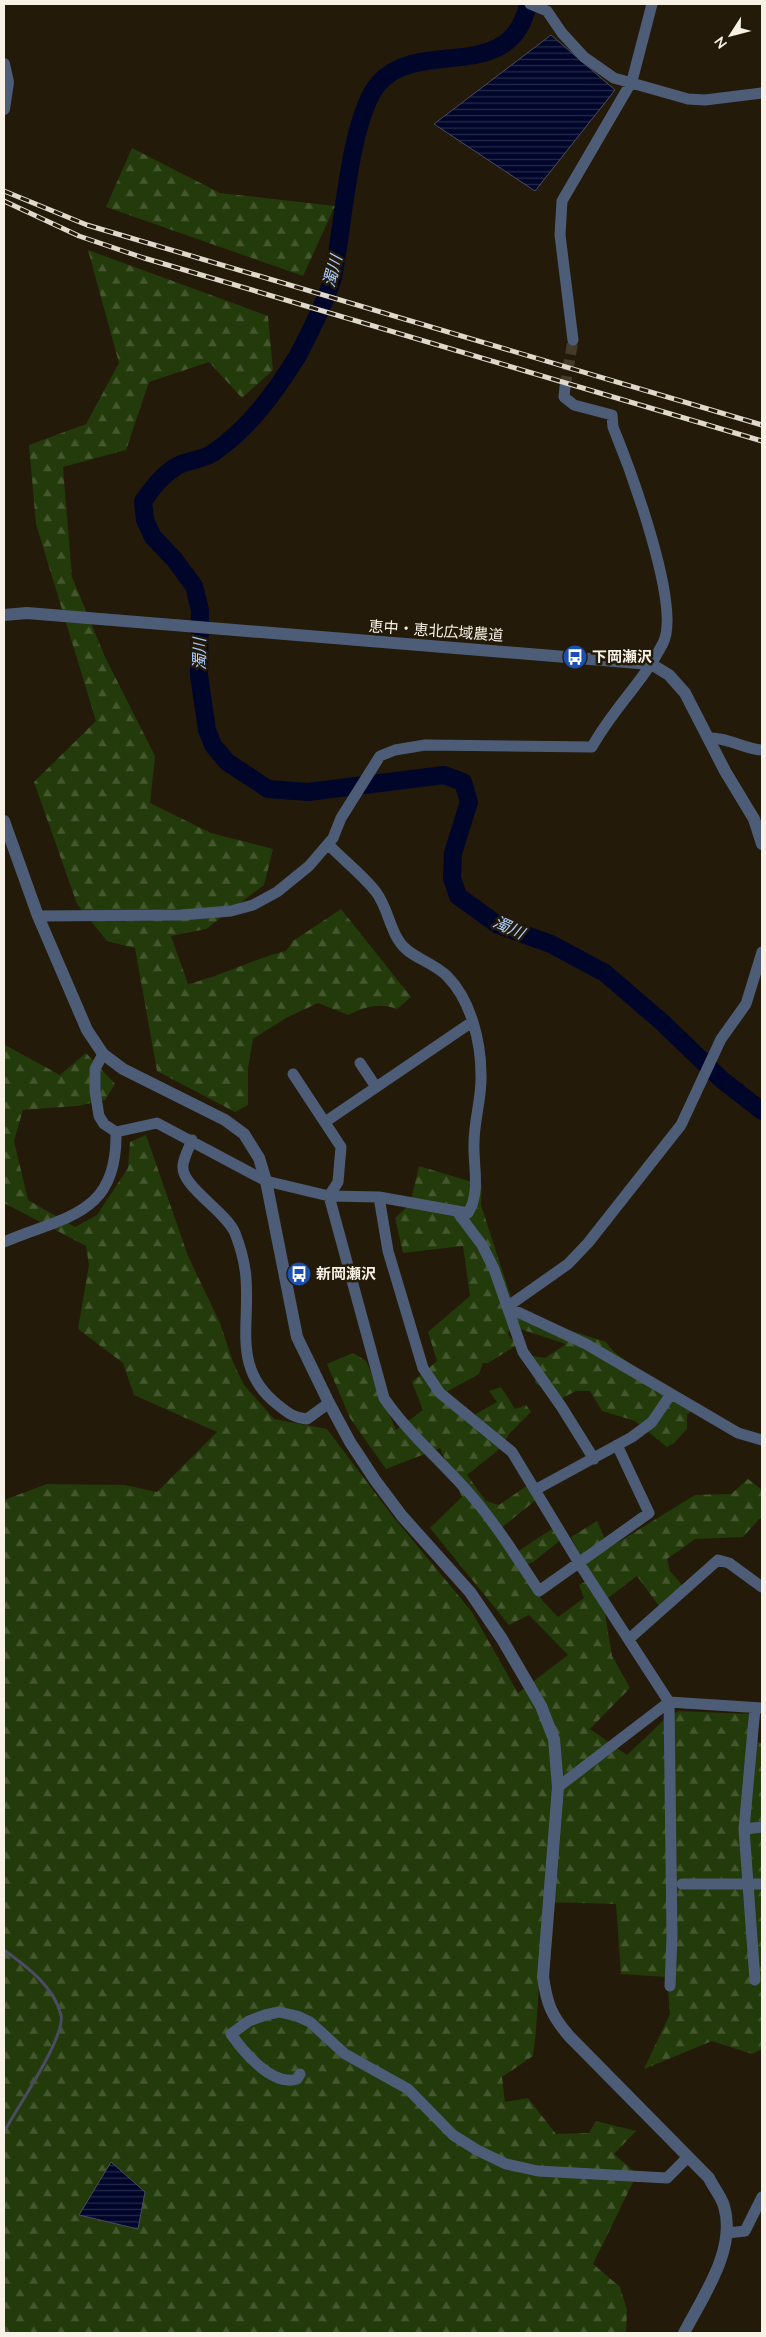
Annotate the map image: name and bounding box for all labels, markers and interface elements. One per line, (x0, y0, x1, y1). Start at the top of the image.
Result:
north arrow (706, 10, 756, 60)
text: N (710, 33, 731, 52)
water label: 濁川 (318, 251, 346, 289)
street label: 恵中・恵北広域農道 (368, 616, 504, 645)
water label: 濁川 (189, 636, 209, 670)
bus stop icon: 下岡瀬沢 (562, 644, 588, 670)
place label: 下岡瀬沢 (592, 647, 652, 666)
water label: 濁川 (490, 911, 530, 944)
bus stop icon: 新岡瀬沢 (286, 1261, 312, 1287)
place label: 新岡瀬沢 (316, 1264, 376, 1283)

